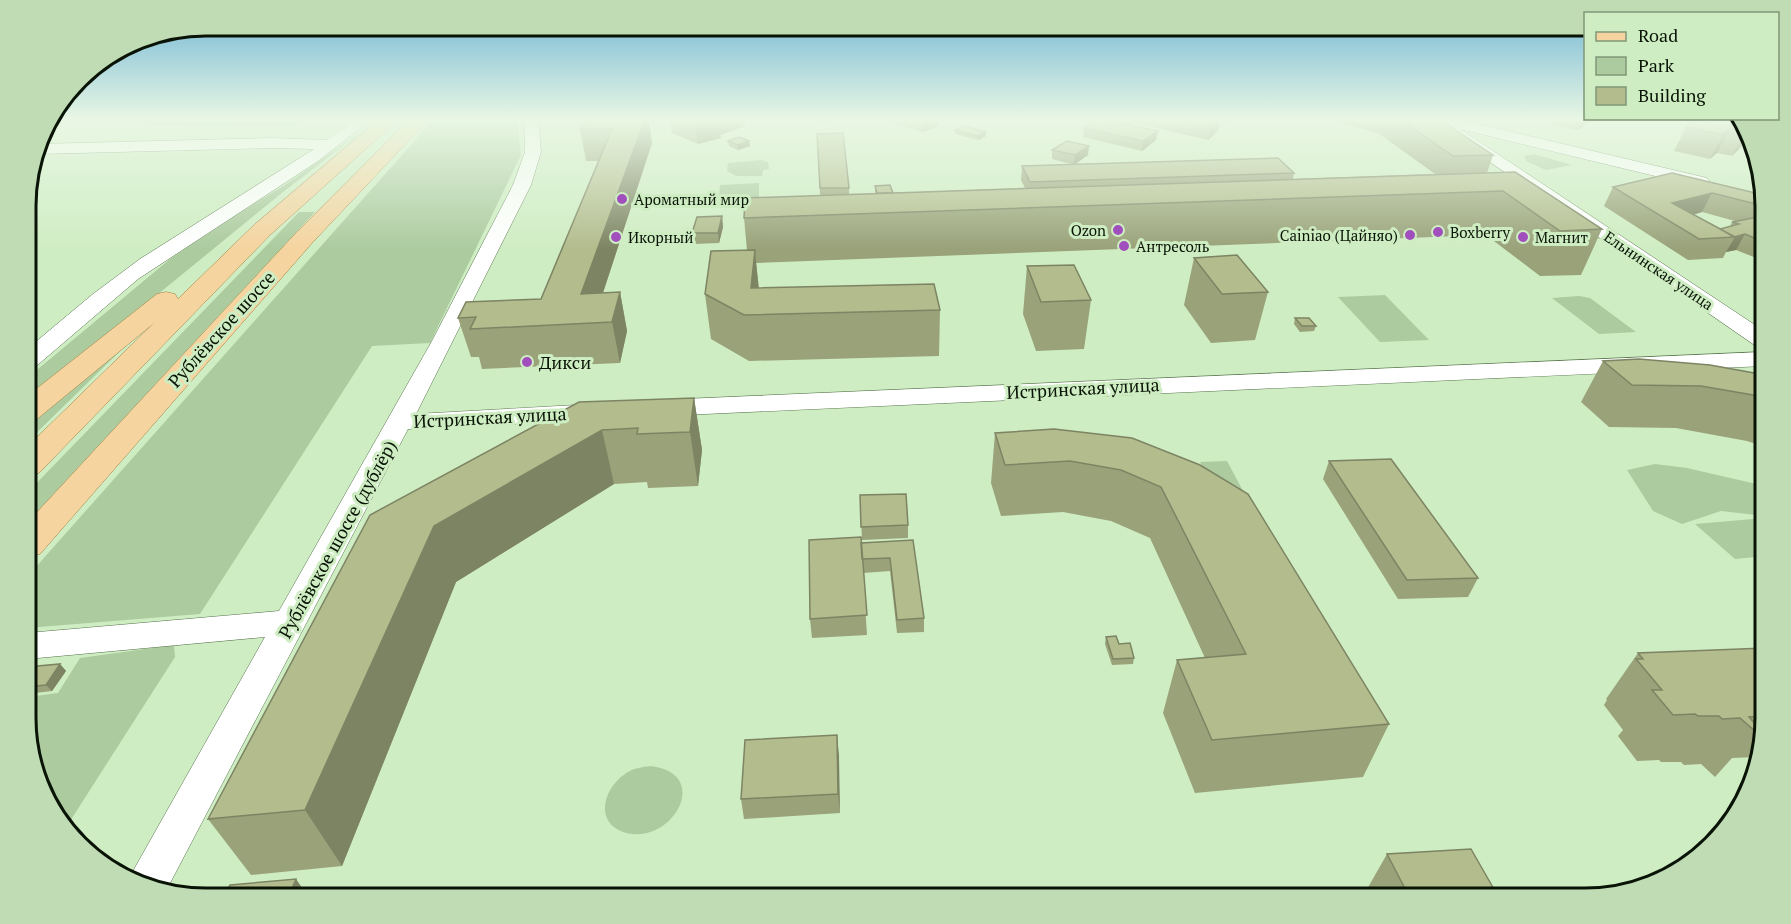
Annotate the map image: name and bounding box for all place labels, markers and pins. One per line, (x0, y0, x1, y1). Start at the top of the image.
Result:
place label: Ароматный мир (634, 189, 749, 209)
marker: Ароматный мир (615, 192, 629, 206)
place label: Ozon (1071, 220, 1106, 240)
place label: Boxberry (1450, 222, 1511, 242)
marker: Ozon (1111, 223, 1125, 237)
place label: Cainiao (Цайняо) (1280, 225, 1398, 245)
marker: Boxberry (1431, 225, 1445, 239)
place label: Икорный (628, 227, 693, 247)
place label: Магнит (1535, 227, 1588, 247)
marker: Cainiao (Цайняо) (1403, 228, 1417, 242)
marker: Икорный (609, 230, 623, 244)
marker: Магнит (1516, 230, 1530, 244)
place label: Антресоль (1136, 236, 1210, 256)
marker: Антресоль (1117, 239, 1131, 253)
place label: Дикси (539, 350, 591, 374)
marker: Дикси (520, 355, 534, 369)

